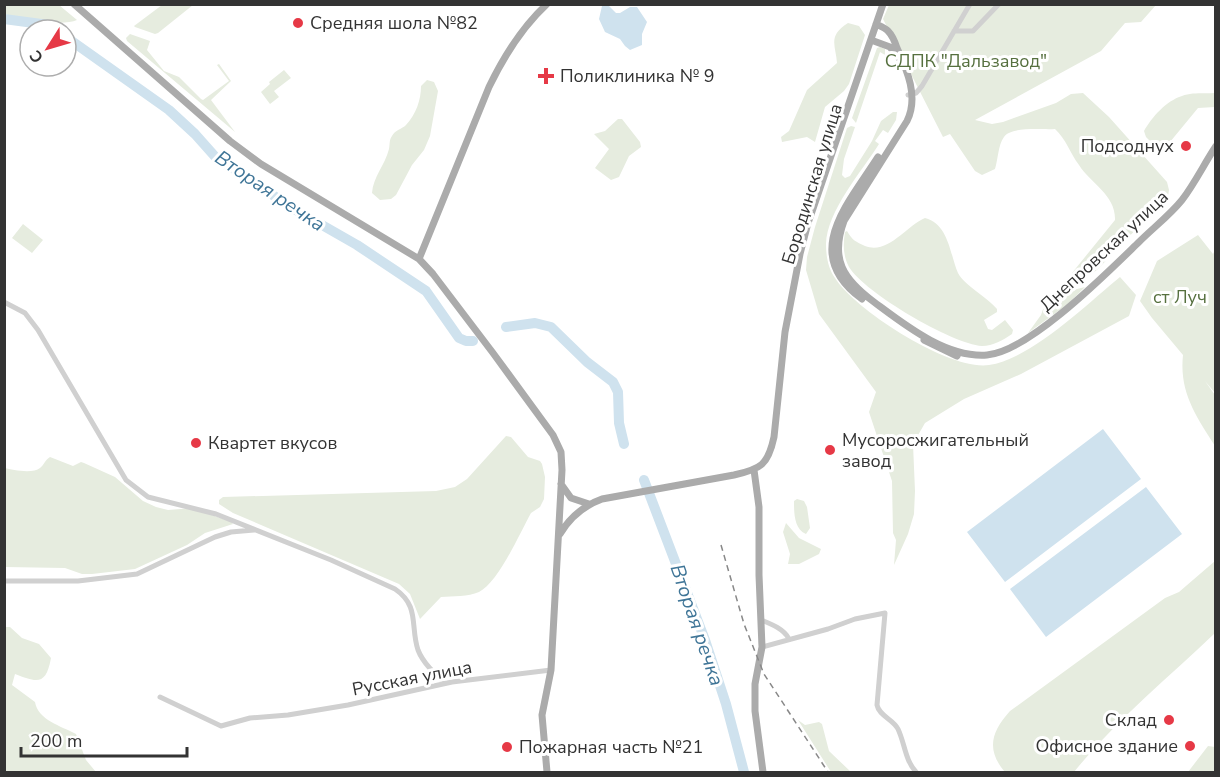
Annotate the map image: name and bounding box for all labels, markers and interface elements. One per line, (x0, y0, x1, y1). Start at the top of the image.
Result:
place label: Средняя шола №82 (310, 11, 478, 35)
marker: Средняя шола №82 (291, 16, 305, 30)
north arrow (18, 18, 78, 78)
text: С (25, 45, 49, 67)
park label: СДПК "Дальзавод" (885, 49, 1047, 73)
place label: Поликлиника № 9 (560, 64, 715, 88)
marker: Поликлиника № 9 (537, 67, 555, 85)
street label: Бородинская улица (776, 101, 848, 267)
place label: Подсоднух (1081, 134, 1174, 158)
marker: Подсоднух (1179, 139, 1193, 153)
water label: Вторая речка (210, 144, 330, 238)
street label: Днепровская улица (1034, 185, 1174, 317)
park label: ст Луч (1153, 285, 1207, 309)
place label: Мусоросжигательный завод (842, 428, 1029, 473)
place label: Квартет вкусов (208, 431, 337, 455)
marker: Квартет вкусов (189, 436, 203, 450)
marker: Мусоросжигательный завод (823, 443, 837, 457)
water label: Вторая речка (664, 560, 730, 690)
street label: Русская улица (350, 655, 474, 701)
place label: Склад (1105, 708, 1157, 732)
marker: Склад (1162, 713, 1176, 727)
scale bar (21, 720, 188, 758)
text: 200 m (30, 729, 82, 753)
place label: Офисное здание (1035, 734, 1178, 758)
place label: Пожарная часть №21 (519, 735, 703, 759)
marker: Офисное здание (1183, 739, 1197, 753)
marker: Пожарная часть №21 (500, 740, 514, 754)

